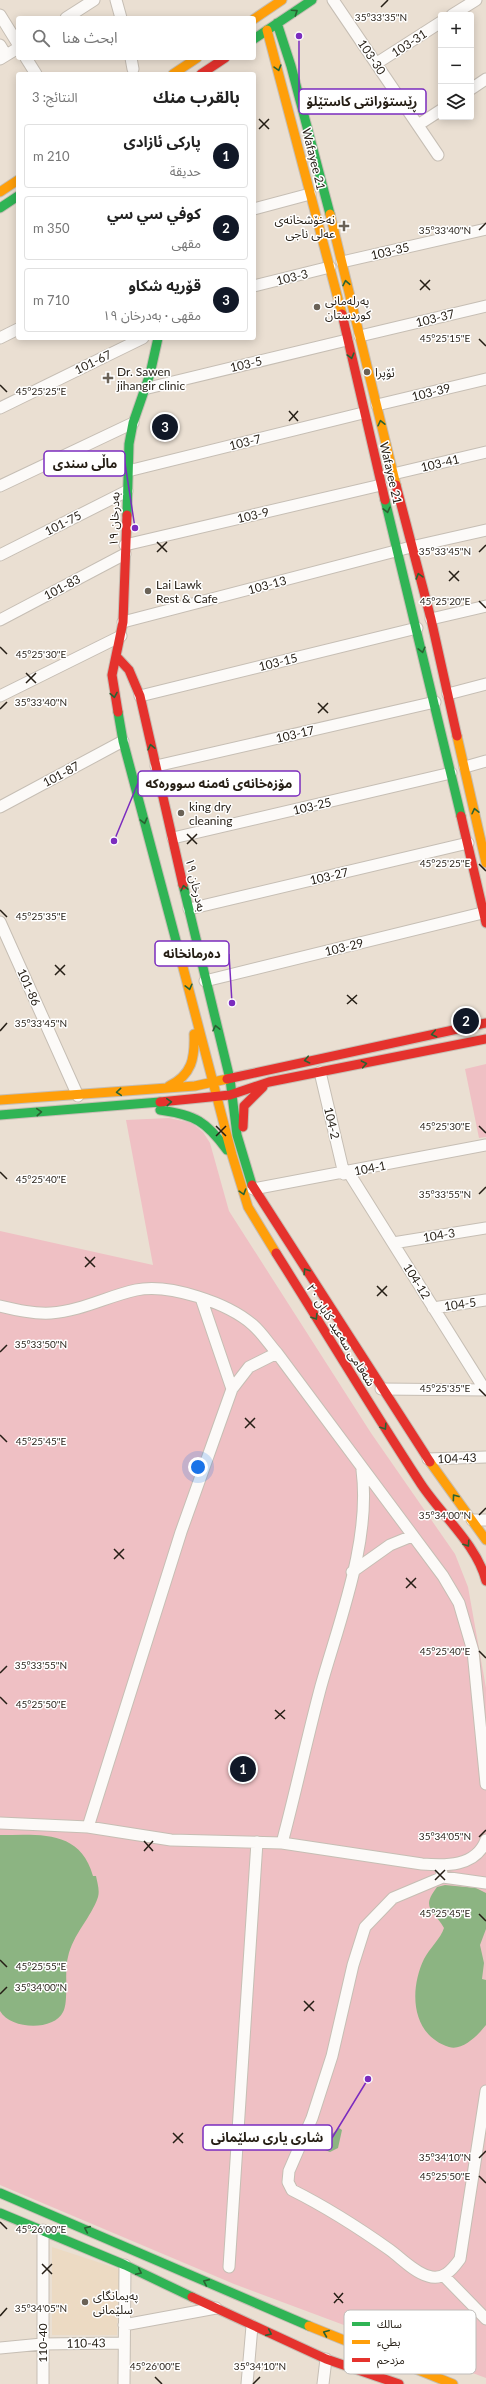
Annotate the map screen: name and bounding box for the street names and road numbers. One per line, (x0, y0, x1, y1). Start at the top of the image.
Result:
street label: 103-31 (388, 26, 430, 60)
street label: 103-30 (355, 37, 389, 77)
street label: Wafayee 21 (299, 126, 329, 192)
street label: 103-35 (369, 239, 411, 263)
street label: 103-3 (275, 266, 310, 288)
street label: 103-37 (414, 306, 456, 330)
street label: 101-67 (72, 347, 114, 377)
street label: 103-5 (229, 353, 263, 375)
street label: 103-39 (410, 380, 452, 404)
street label: 103-7 (228, 431, 263, 453)
street label: Wafayee 21 (377, 440, 405, 506)
street label: 103-41 (419, 451, 461, 475)
street label: بەدرخان ١٩ (106, 492, 122, 546)
street label: 103-9 (236, 504, 270, 526)
street label: 101-75 (42, 507, 84, 539)
street label: 101-83 (41, 571, 83, 603)
street label: 103-13 (246, 573, 288, 597)
street label: 103-15 (257, 650, 299, 674)
street label: 103-17 (274, 722, 316, 746)
street label: 101-87 (40, 758, 82, 790)
street label: 103-25 (291, 794, 333, 818)
street label: بەدرخان ١٩ (183, 857, 209, 913)
street label: 103-27 (308, 864, 350, 888)
street label: 103-29 (323, 935, 365, 959)
street label: 101-86 (14, 966, 44, 1008)
street label: 104-2 (321, 1106, 343, 1140)
street label: 104-1 (353, 1158, 387, 1178)
street label: 104-3 (422, 1225, 456, 1245)
street label: 104-12 (400, 1260, 434, 1302)
street label: شەقامی سەعید کابان ٢٠ (303, 1281, 379, 1389)
street label: 104-5 (443, 1294, 477, 1314)
street label: 104-43 (437, 1450, 477, 1466)
street label: 110-40 (35, 2323, 50, 2363)
street label: 110-43 (66, 2335, 106, 2351)

